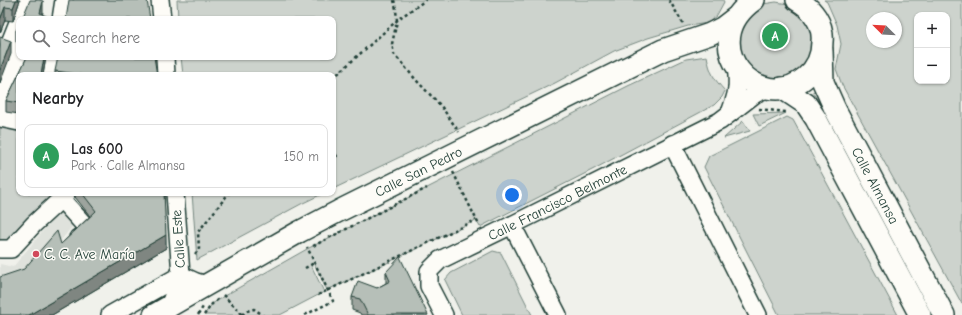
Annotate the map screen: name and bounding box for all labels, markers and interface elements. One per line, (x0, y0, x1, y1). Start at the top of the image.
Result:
north arrow (866, 12, 902, 48)
map controls (914, 12, 950, 84)
button: + (914, 12, 950, 48)
search box (16, 16, 336, 60)
pin: A (762, 21, 788, 51)
icon: search (30, 27, 52, 49)
text: Search here (62, 29, 140, 47)
button: − (914, 48, 950, 84)
text: Nearby (32, 89, 83, 108)
text: Las 600 (71, 140, 123, 158)
street label: Calle San Pedro (372, 143, 465, 201)
street label: Calle Almansa (848, 144, 902, 227)
text: A (42, 149, 50, 164)
text: 150 m (284, 149, 319, 164)
text: Park · Calle Almansa (71, 158, 185, 173)
street label: Calle Francisco Belmonte (485, 161, 630, 244)
your location (502, 185, 522, 205)
street label: Calle Este (168, 209, 189, 269)
place label: C. C. Ave María (44, 246, 135, 263)
marker: C. C. Ave María (31, 249, 41, 259)

